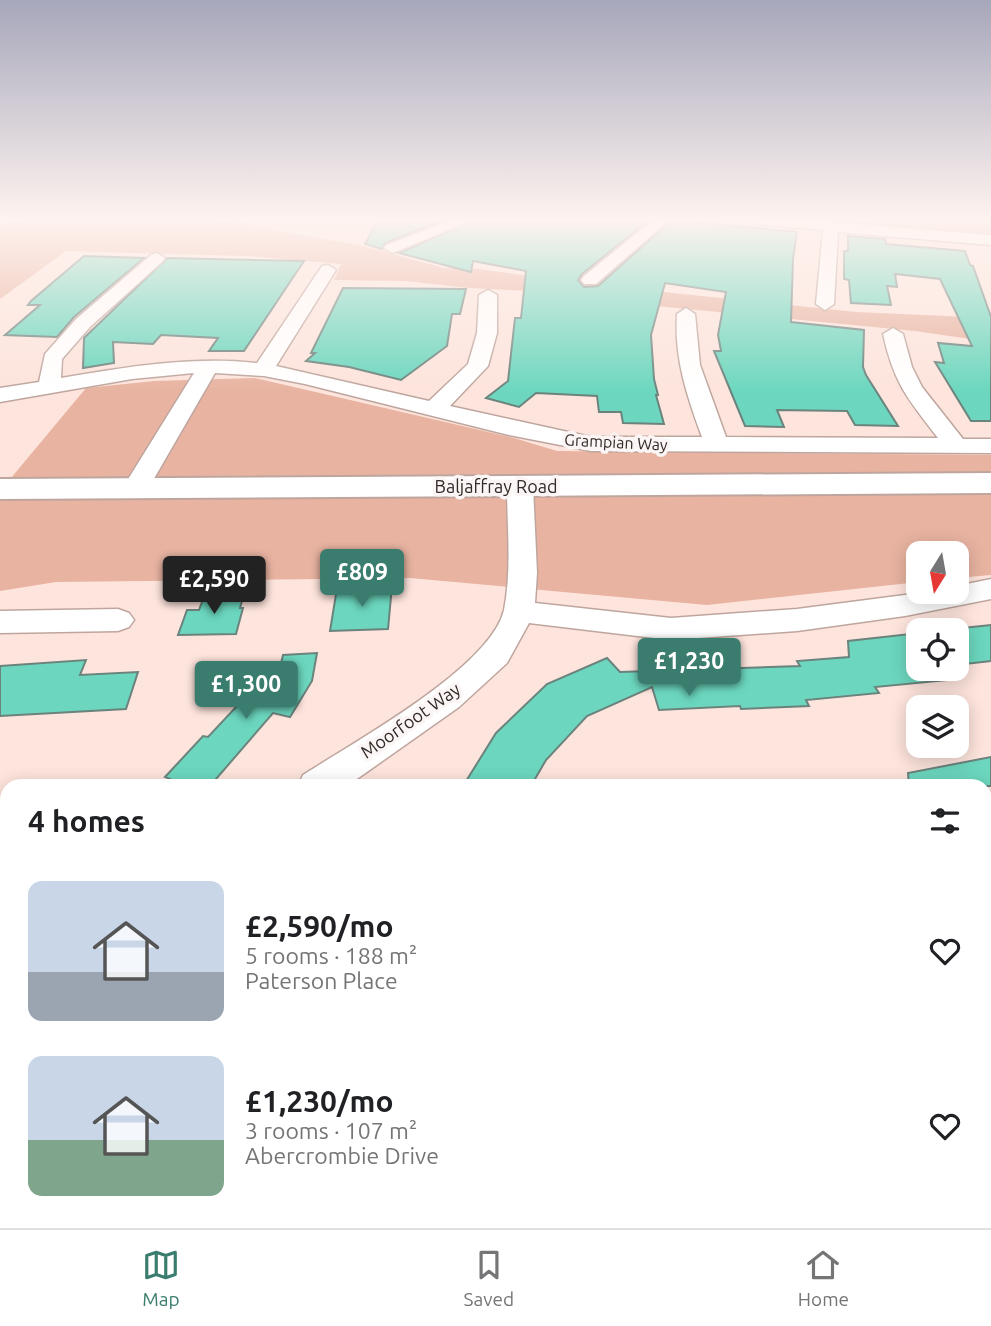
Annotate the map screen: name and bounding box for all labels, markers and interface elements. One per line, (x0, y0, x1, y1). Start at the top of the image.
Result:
street label: Grampian Way (564, 430, 668, 454)
street label: Baljaffray Road (434, 476, 558, 496)
north arrow (906, 541, 970, 604)
map controls (906, 541, 969, 758)
pin: £809 (321, 550, 403, 609)
pin: £2,590 (157, 556, 271, 616)
text: £809 (336, 559, 388, 584)
text: £2,590 (179, 566, 249, 591)
button: locate (906, 618, 969, 681)
pin: £1,230 (632, 638, 746, 698)
text: £1,230 (654, 648, 724, 673)
pin: £1,300 (189, 662, 303, 721)
text: £1,300 (211, 671, 281, 696)
street label: Moorfoot Way (356, 678, 464, 762)
button: layers (906, 695, 969, 758)
icon: filters (926, 802, 964, 840)
text: 4 homes (28, 804, 145, 838)
icon: home (84, 909, 168, 993)
text: £2,590/mo (245, 909, 394, 943)
icon: heart (926, 932, 964, 970)
text: 5 rooms · 188 m² (245, 943, 417, 968)
text: Paterson Place (245, 968, 398, 993)
icon: home (84, 1084, 168, 1168)
text: £1,230/mo (245, 1084, 394, 1118)
icon: heart (926, 1107, 964, 1145)
text: 3 rooms · 107 m² (245, 1118, 417, 1143)
text: Abercrombie Drive (245, 1143, 439, 1168)
tab: Map (142, 1246, 180, 1310)
tab: Saved (464, 1246, 514, 1310)
tab: Home (798, 1246, 849, 1310)

